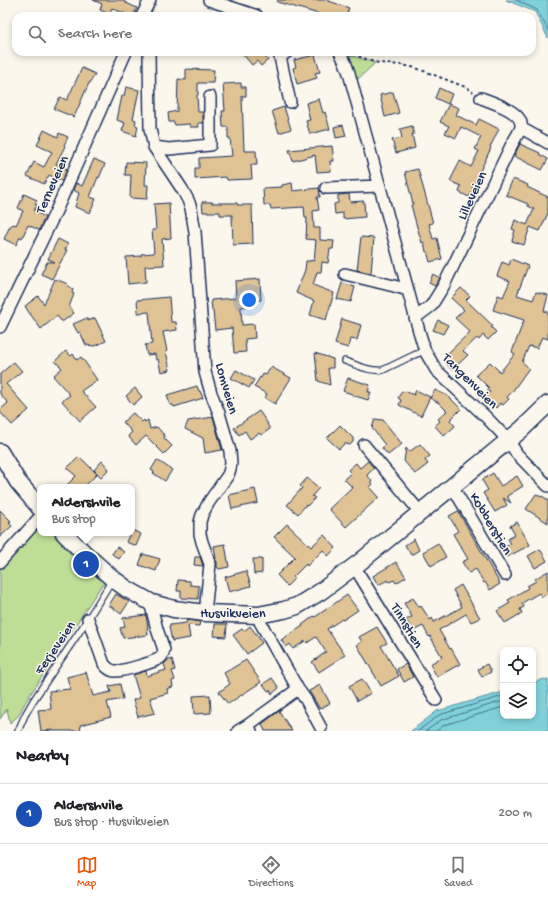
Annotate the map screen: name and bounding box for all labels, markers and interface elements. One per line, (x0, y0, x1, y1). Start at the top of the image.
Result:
search box (12, 12, 536, 56)
icon: search (26, 23, 48, 45)
text: Search here (58, 25, 132, 43)
street label: Terneveien (33, 153, 74, 218)
street label: Lilleveien (455, 169, 492, 223)
your location (239, 290, 259, 310)
street label: Tangenveien (437, 350, 501, 413)
street label: Lomveien (210, 361, 241, 417)
popup (37, 484, 135, 536)
street label: Kobberstien (465, 490, 515, 559)
text: Aldershvile (52, 494, 120, 512)
text: Bus stop (52, 512, 96, 527)
pin: 1 (73, 549, 99, 579)
street label: Tinnstien (385, 600, 426, 652)
street label: Husvikveien (200, 606, 266, 623)
street label: Ferjeveien (31, 618, 80, 679)
map controls (500, 647, 536, 719)
button: locate (500, 647, 536, 683)
button: layers (500, 683, 536, 719)
text: Nearby (16, 747, 69, 767)
text: Aldershvile (54, 797, 122, 815)
text: 1 (26, 806, 32, 821)
text: 200 m (499, 806, 532, 821)
text: Bus stop · Husvikveien (54, 815, 169, 830)
tab: Map (76, 854, 98, 890)
tab: Directions (249, 854, 293, 890)
tab: Saved (444, 854, 472, 890)

